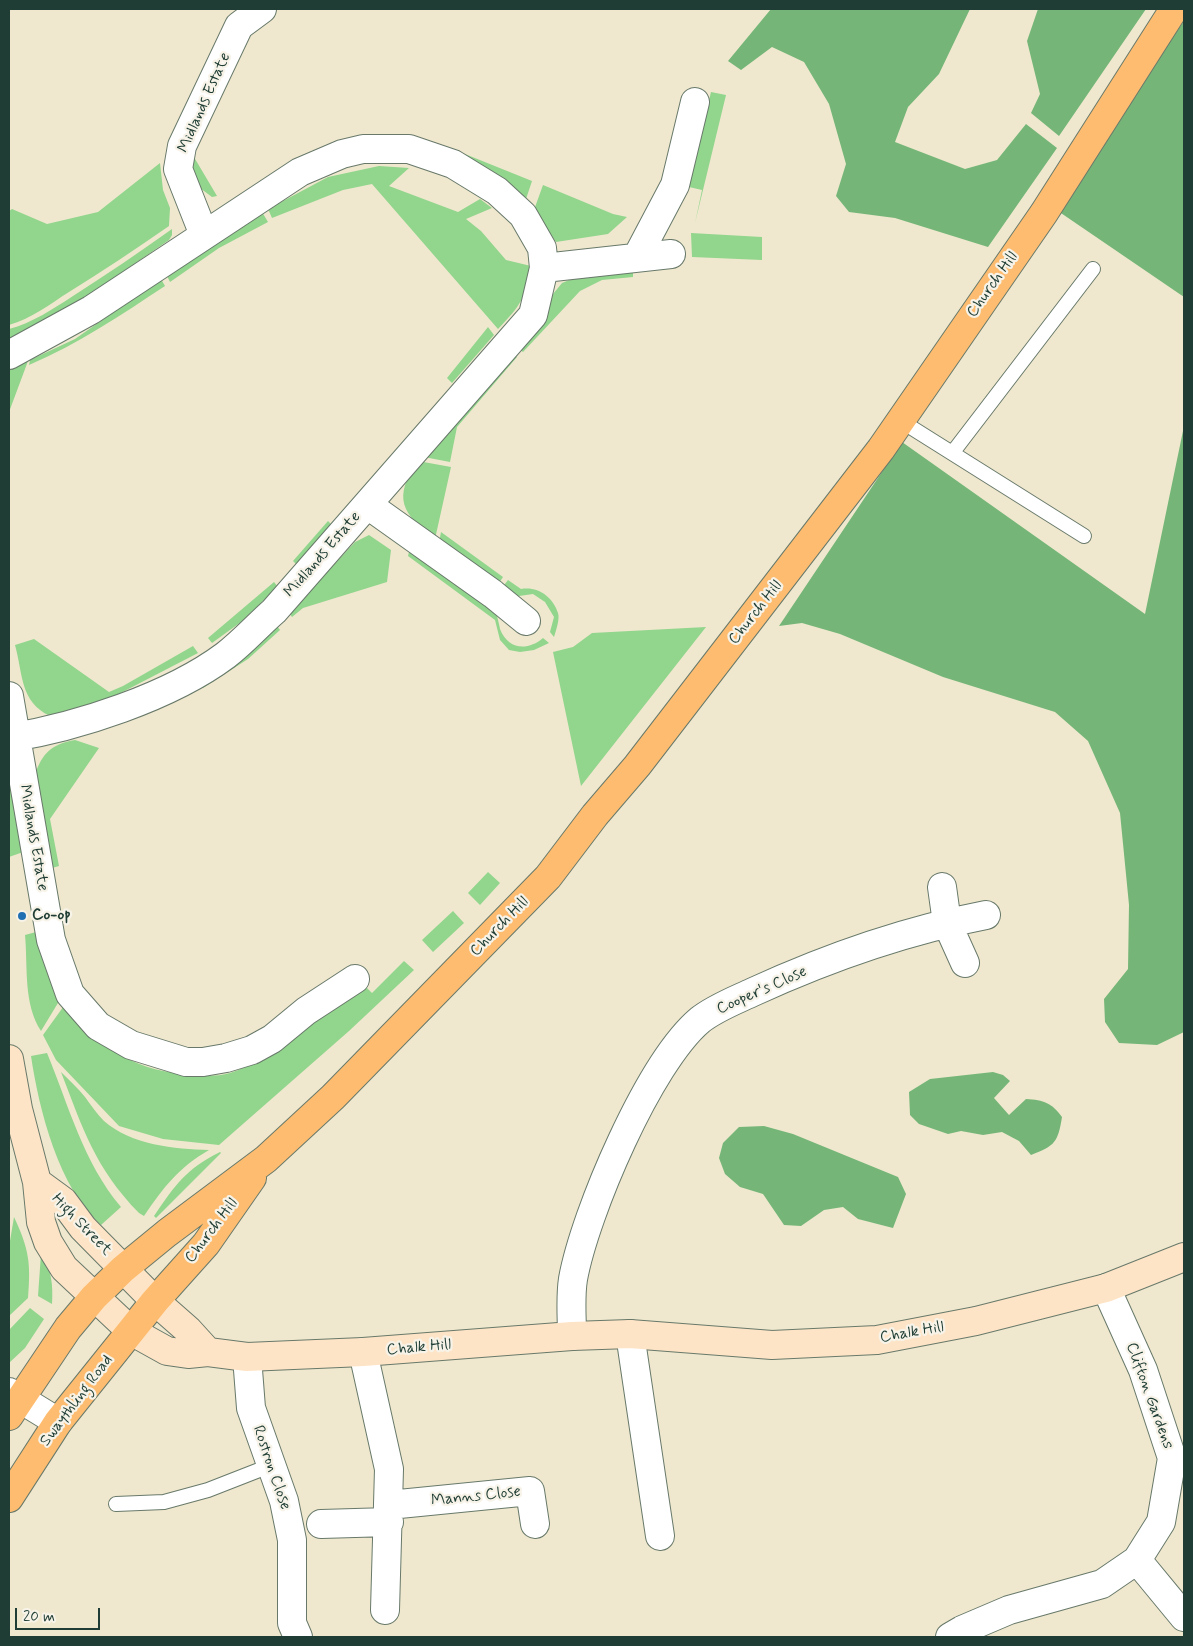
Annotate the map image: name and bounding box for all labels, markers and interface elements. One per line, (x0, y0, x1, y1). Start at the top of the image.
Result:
street label: Midlands Estate (174, 50, 236, 156)
street label: Church Hill (963, 248, 1023, 322)
street label: Midlands Estate (280, 508, 366, 602)
street label: Church Hill (725, 577, 787, 649)
street label: Midlands Estate (14, 783, 52, 893)
street label: Church Hill (467, 893, 533, 961)
place label: Co-op (32, 906, 71, 926)
marker: Co-op (16, 910, 28, 922)
street label: Cooper's Close (714, 963, 810, 1019)
street label: High Street (47, 1190, 115, 1260)
street label: Church Hill (181, 1195, 243, 1267)
street label: Chalk Hill (878, 1318, 946, 1348)
street label: Chalk Hill (386, 1336, 452, 1360)
street label: Clifton Gardens (1121, 1340, 1177, 1452)
street label: Swaythling Road (36, 1351, 118, 1451)
street label: Rostron Close (248, 1423, 294, 1513)
street label: Manns Close (430, 1483, 522, 1511)
scale bar (18, 1598, 102, 1630)
text: 20 m (23, 1607, 55, 1627)

